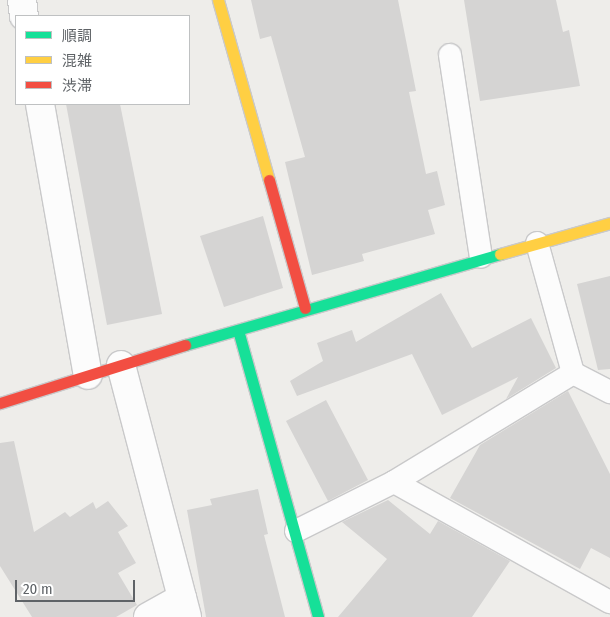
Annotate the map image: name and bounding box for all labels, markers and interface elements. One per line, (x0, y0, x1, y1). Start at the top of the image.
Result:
legend (15, 15, 190, 105)
text: 順調 (62, 27, 92, 45)
text: 混雑 (62, 52, 92, 70)
text: 渋滞 (62, 77, 92, 95)
scale bar (18, 570, 138, 602)
text: 20 m (23, 580, 53, 598)

